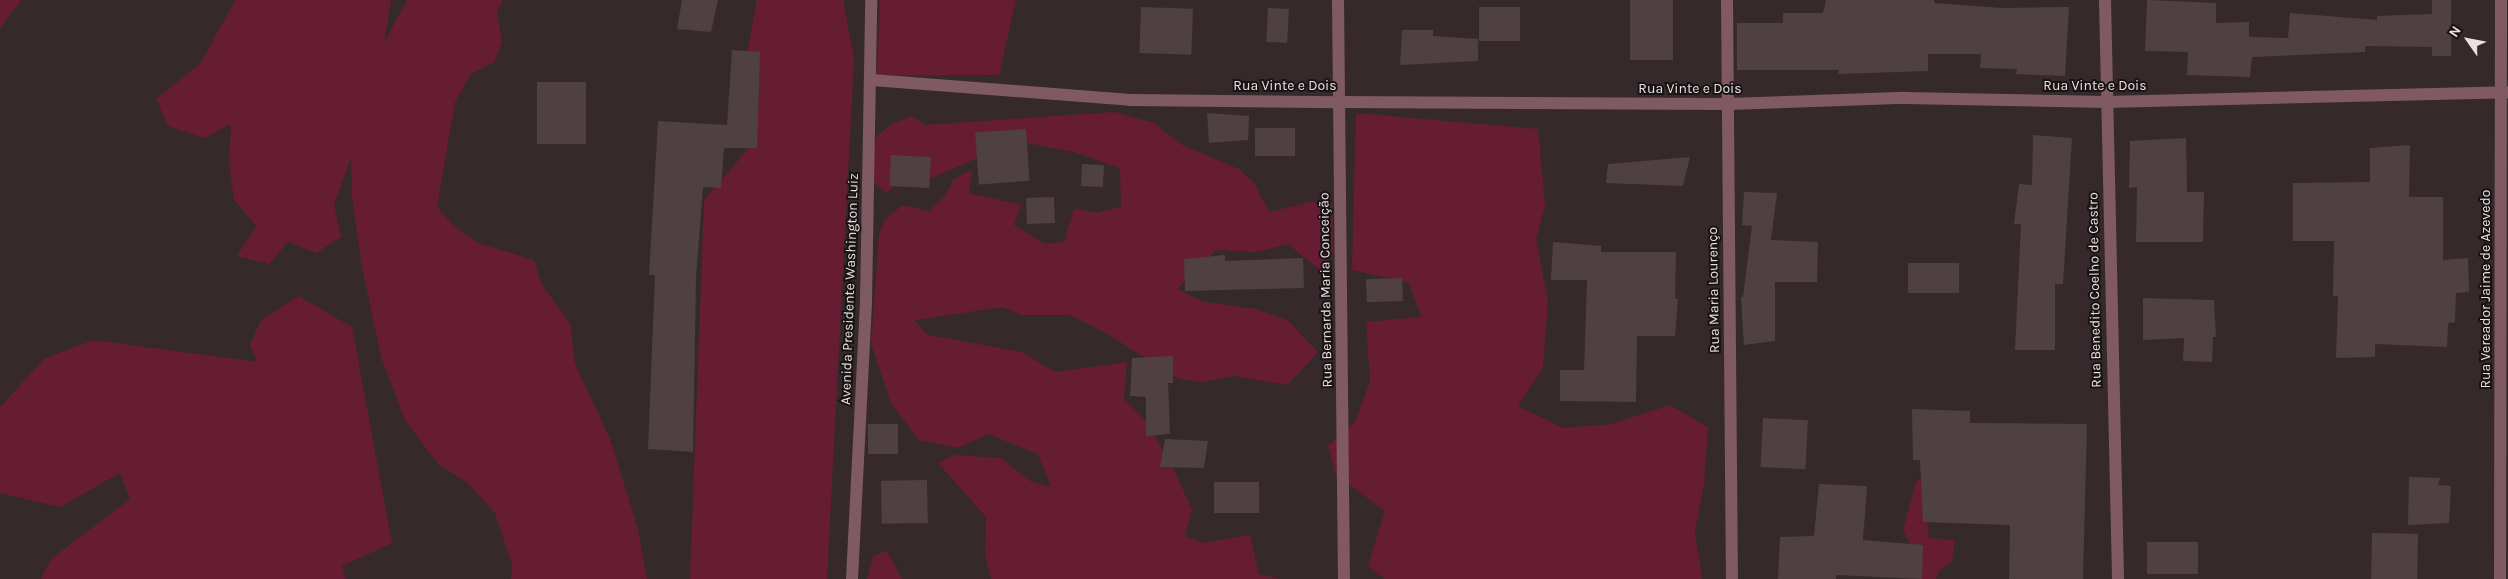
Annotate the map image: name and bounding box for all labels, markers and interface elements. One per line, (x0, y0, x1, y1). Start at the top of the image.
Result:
north arrow (2443, 15, 2493, 65)
text: N (2445, 23, 2465, 40)
street label: Rua Vinte e Dois (1233, 78, 1337, 94)
street label: Rua Vinte e Dois (2043, 78, 2147, 94)
street label: Rua Vinte e Dois (1638, 81, 1742, 97)
street label: Avenida Presidente Washington Luiz (838, 173, 862, 405)
street label: Rua Vereador Jaime de Azevedo (2478, 190, 2494, 388)
street label: Rua Bernarda Maria Conceição (1316, 192, 1336, 388)
street label: Rua Benedito Coelho de Castro (2085, 192, 2105, 388)
street label: Rua Maria Lourenço (1705, 227, 1723, 353)

